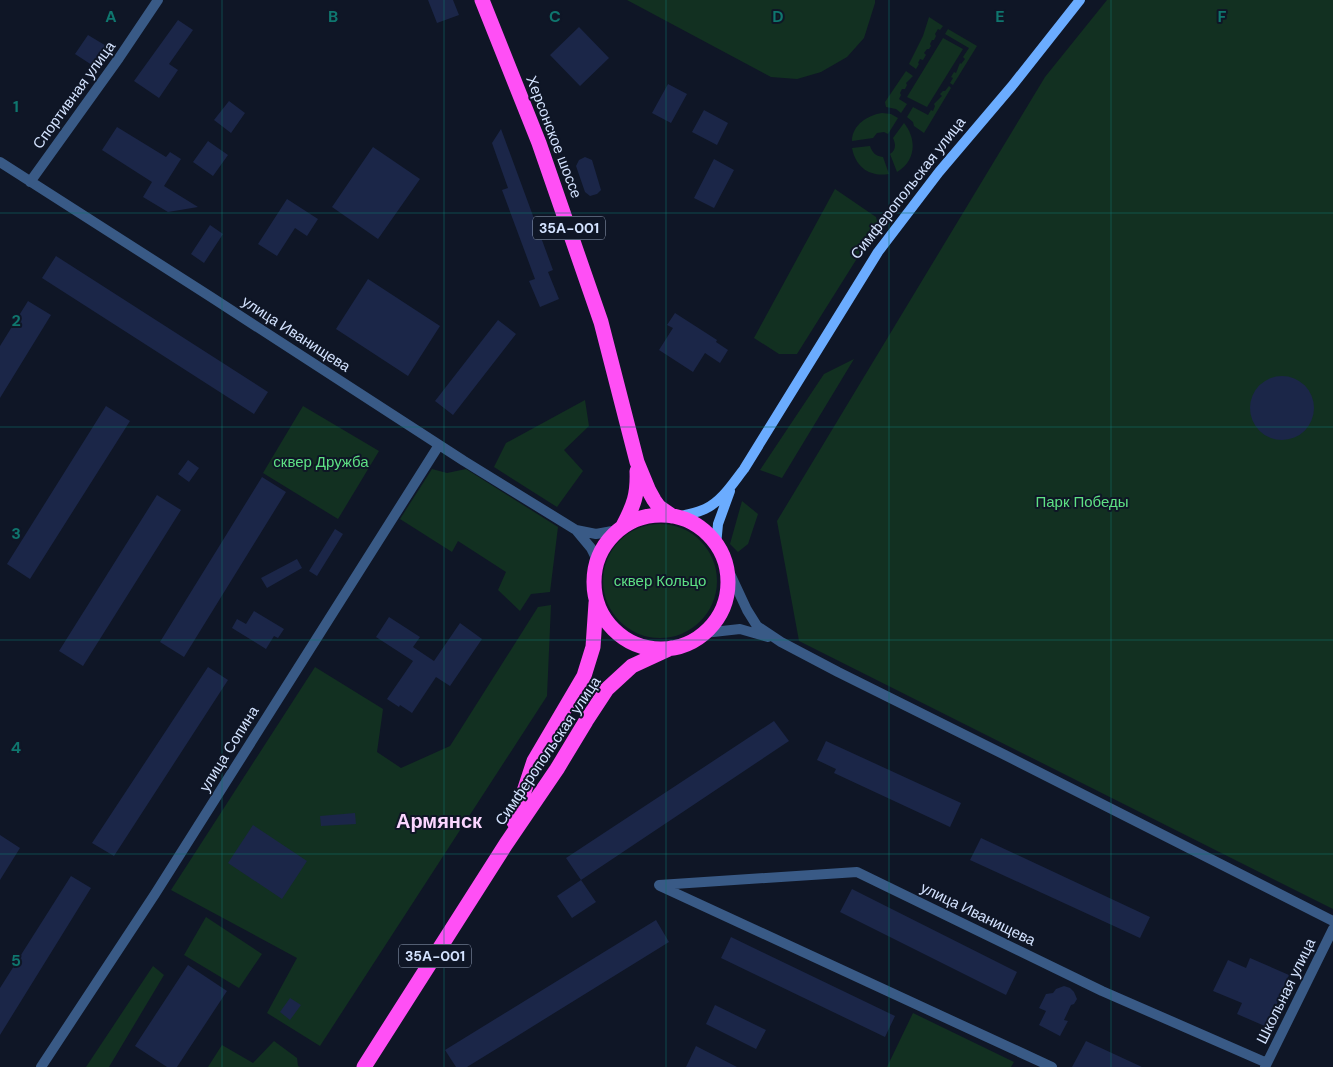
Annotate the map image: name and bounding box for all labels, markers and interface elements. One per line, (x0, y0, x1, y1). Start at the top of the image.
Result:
text: A (105, 6, 117, 27)
text: B (328, 6, 338, 27)
text: C (549, 6, 561, 27)
text: D (772, 6, 784, 27)
text: E (995, 6, 1005, 27)
text: F (1218, 6, 1227, 27)
street label: Спортивная улица (28, 37, 120, 153)
street label: Херсонское шоссе (521, 73, 587, 201)
text: 1 (13, 96, 19, 117)
street label: Симферопольская улица (846, 112, 970, 263)
road number: 35А-001 (533, 217, 605, 240)
street label: улица Иванищева (238, 291, 355, 377)
text: 2 (11, 310, 21, 331)
park label: сквер Дружба (273, 452, 369, 472)
park label: Парк Победы (1035, 492, 1129, 512)
text: 3 (11, 523, 21, 544)
park label: сквер Кольцо (614, 571, 706, 591)
street label: Симферопольская улица (491, 672, 606, 829)
street label: улица Сопина (195, 702, 264, 796)
text: 4 (11, 737, 21, 758)
district label: Армянск (396, 808, 483, 834)
street label: улица Иванищева (917, 878, 1039, 951)
street label: Школьная улица (1252, 934, 1320, 1047)
road number: 35А-001 (399, 944, 471, 968)
text: 5 (11, 950, 21, 971)

